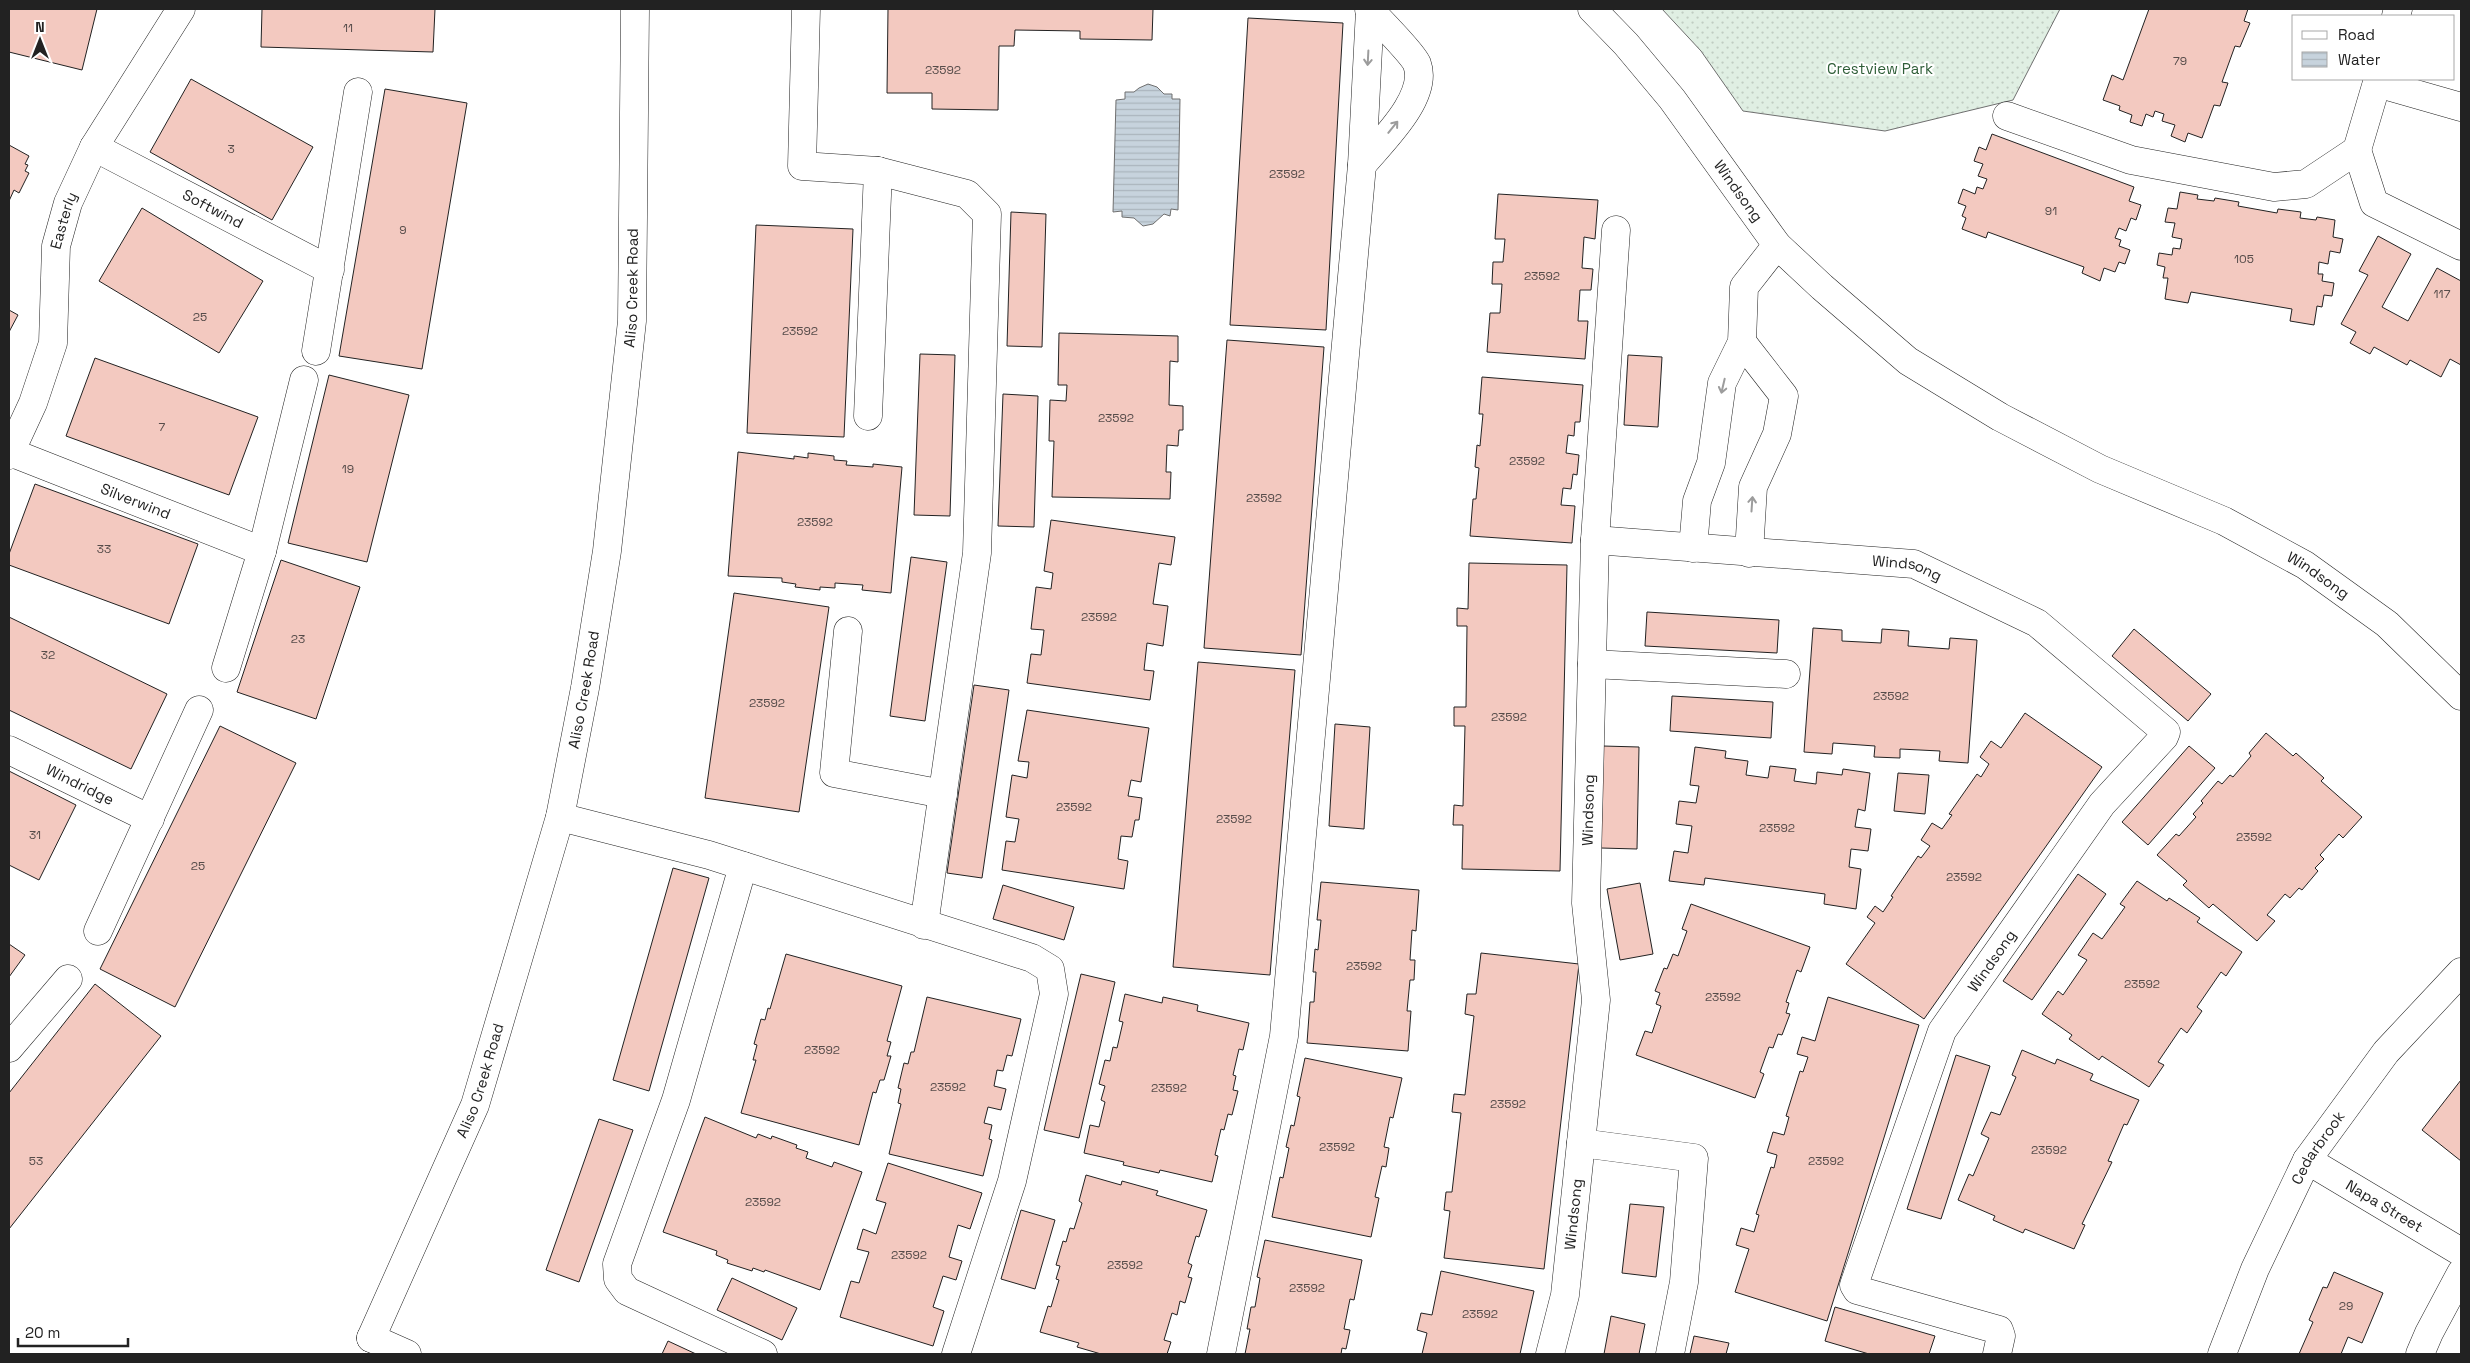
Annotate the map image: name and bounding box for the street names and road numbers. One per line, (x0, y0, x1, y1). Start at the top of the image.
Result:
street label: Windsong (1710, 156, 1767, 226)
street label: Softwind (179, 185, 247, 232)
street label: Easterly (46, 189, 81, 251)
street label: Aliso Creek Road (619, 228, 642, 348)
street label: Silverwind (98, 479, 174, 523)
street label: Windsong (2284, 547, 2353, 603)
street label: Windsong (1872, 551, 1945, 585)
street label: Aliso Creek Road (563, 629, 603, 750)
street label: Windridge (43, 760, 117, 809)
street label: Windsong (1577, 774, 1598, 846)
street label: Windsong (1963, 926, 2020, 996)
street label: Aliso Creek Road (452, 1021, 508, 1141)
street label: Cedarbrook (2287, 1107, 2349, 1187)
street label: Napa Street (2342, 1175, 2427, 1236)
street label: Windsong (1560, 1178, 1586, 1251)

